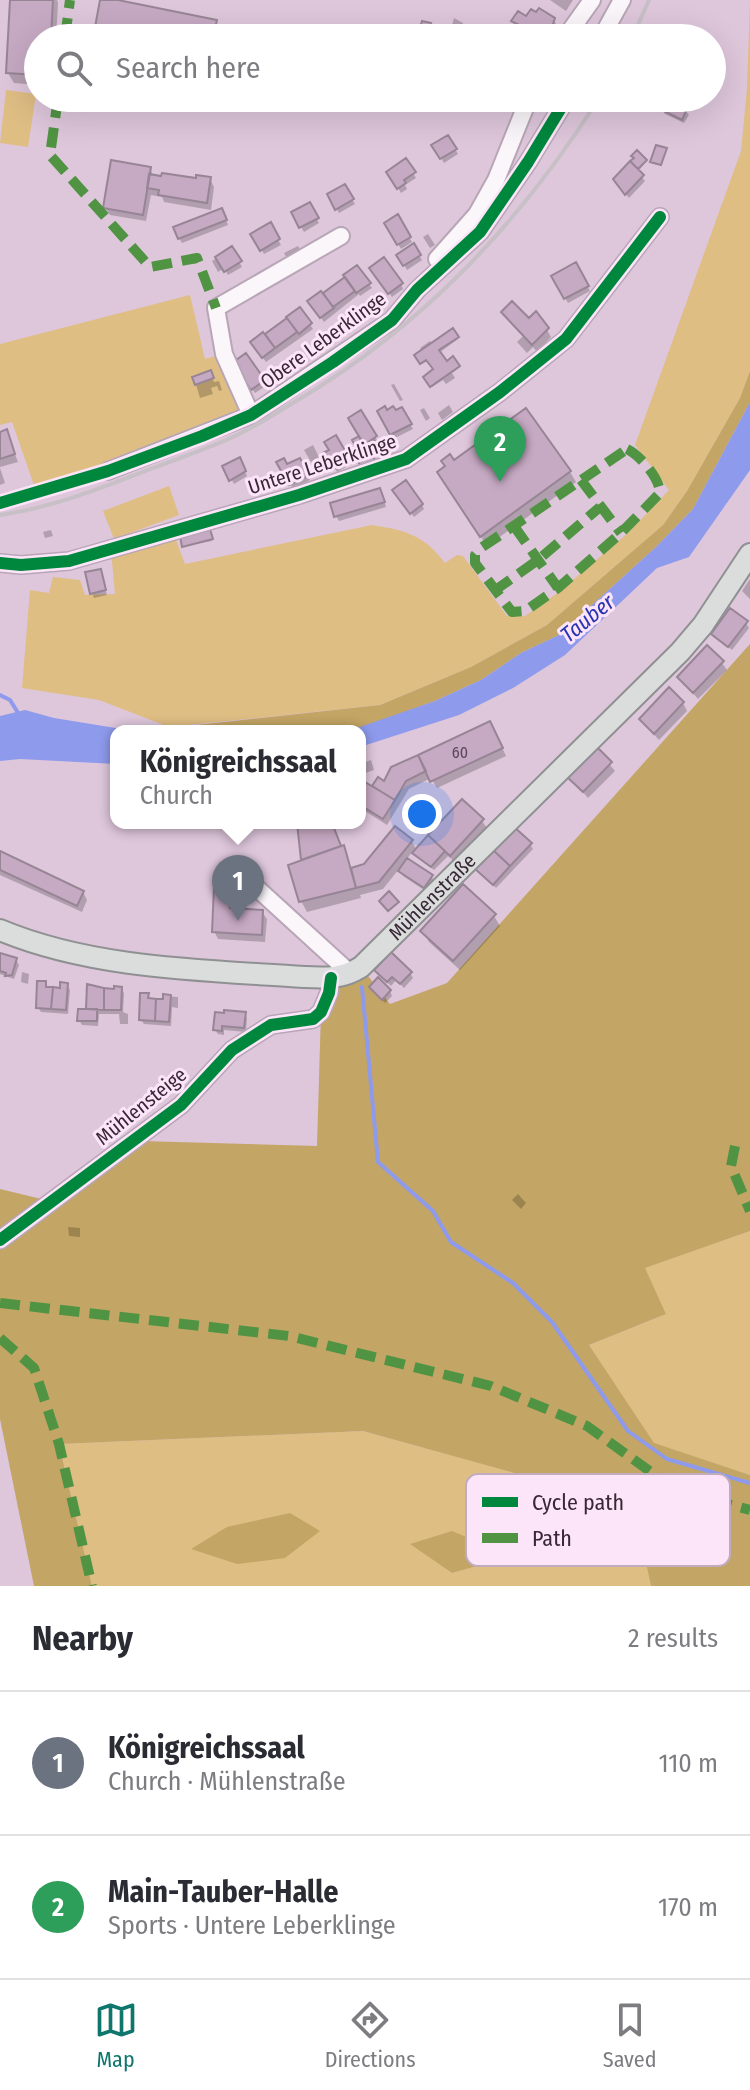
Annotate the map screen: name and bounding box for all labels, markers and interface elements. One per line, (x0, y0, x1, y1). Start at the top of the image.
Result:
search box (24, 24, 726, 112)
icon: search (52, 46, 96, 90)
text: Search here (116, 50, 261, 86)
street label: Obere Leberklinge (256, 286, 390, 394)
pin: 2 (474, 416, 526, 482)
street label: Untere Leberklinge (245, 429, 399, 499)
water label: Tauber (555, 588, 621, 648)
popup (110, 725, 366, 829)
house number: 60 (452, 743, 468, 762)
text: Königreichssaal (140, 744, 336, 780)
text: Church (140, 780, 213, 811)
your location (402, 794, 442, 834)
street label: Mühlenstraße (384, 849, 481, 945)
pin: 1 (212, 855, 264, 921)
street label: Mühlensteige (91, 1062, 191, 1150)
legend (466, 1474, 730, 1566)
text: Cycle path (532, 1489, 624, 1516)
text: Path (532, 1525, 572, 1552)
text: Nearby (32, 1618, 133, 1659)
text: 2 results (628, 1623, 718, 1654)
text: Königreichssaal (108, 1730, 305, 1766)
text: 1 (53, 1748, 64, 1779)
text: 110 m (658, 1748, 718, 1779)
text: Church · Mühlenstraße (108, 1766, 346, 1797)
text: Main-Tauber-Halle (108, 1874, 338, 1910)
text: 2 (52, 1892, 64, 1923)
text: 170 m (658, 1892, 718, 1923)
text: Sports · Untere Leberklinge (108, 1910, 395, 1941)
tab: Map (94, 1998, 138, 2073)
tab: Directions (325, 1998, 416, 2073)
tab: Saved (603, 1998, 656, 2073)

